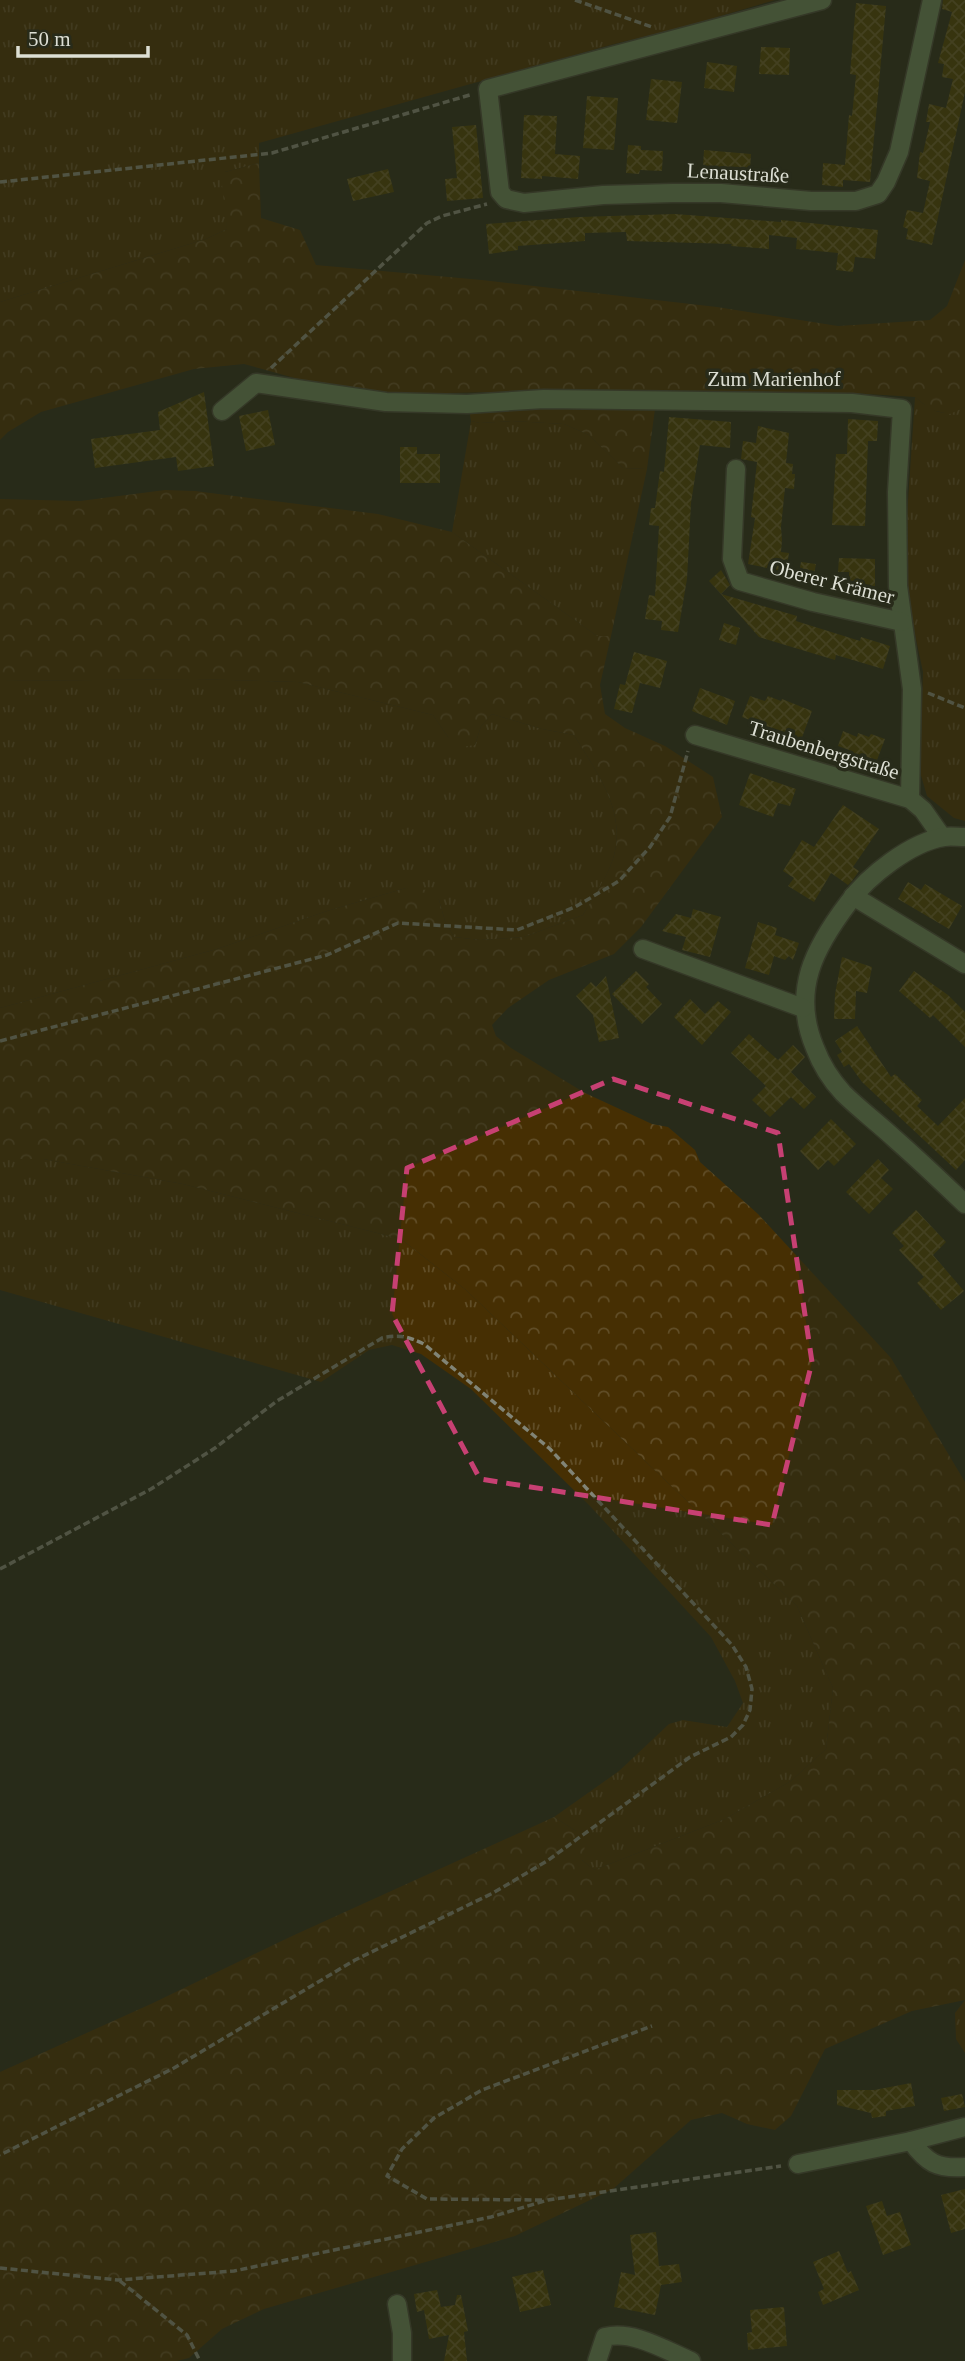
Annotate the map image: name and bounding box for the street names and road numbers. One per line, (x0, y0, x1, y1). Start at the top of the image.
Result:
street label: Lenaustraße (686, 158, 790, 188)
street label: Zum Marienhof (707, 367, 841, 391)
street label: Oberer Krämer (767, 555, 897, 609)
street label: Traubenbergstraße (746, 716, 902, 784)

